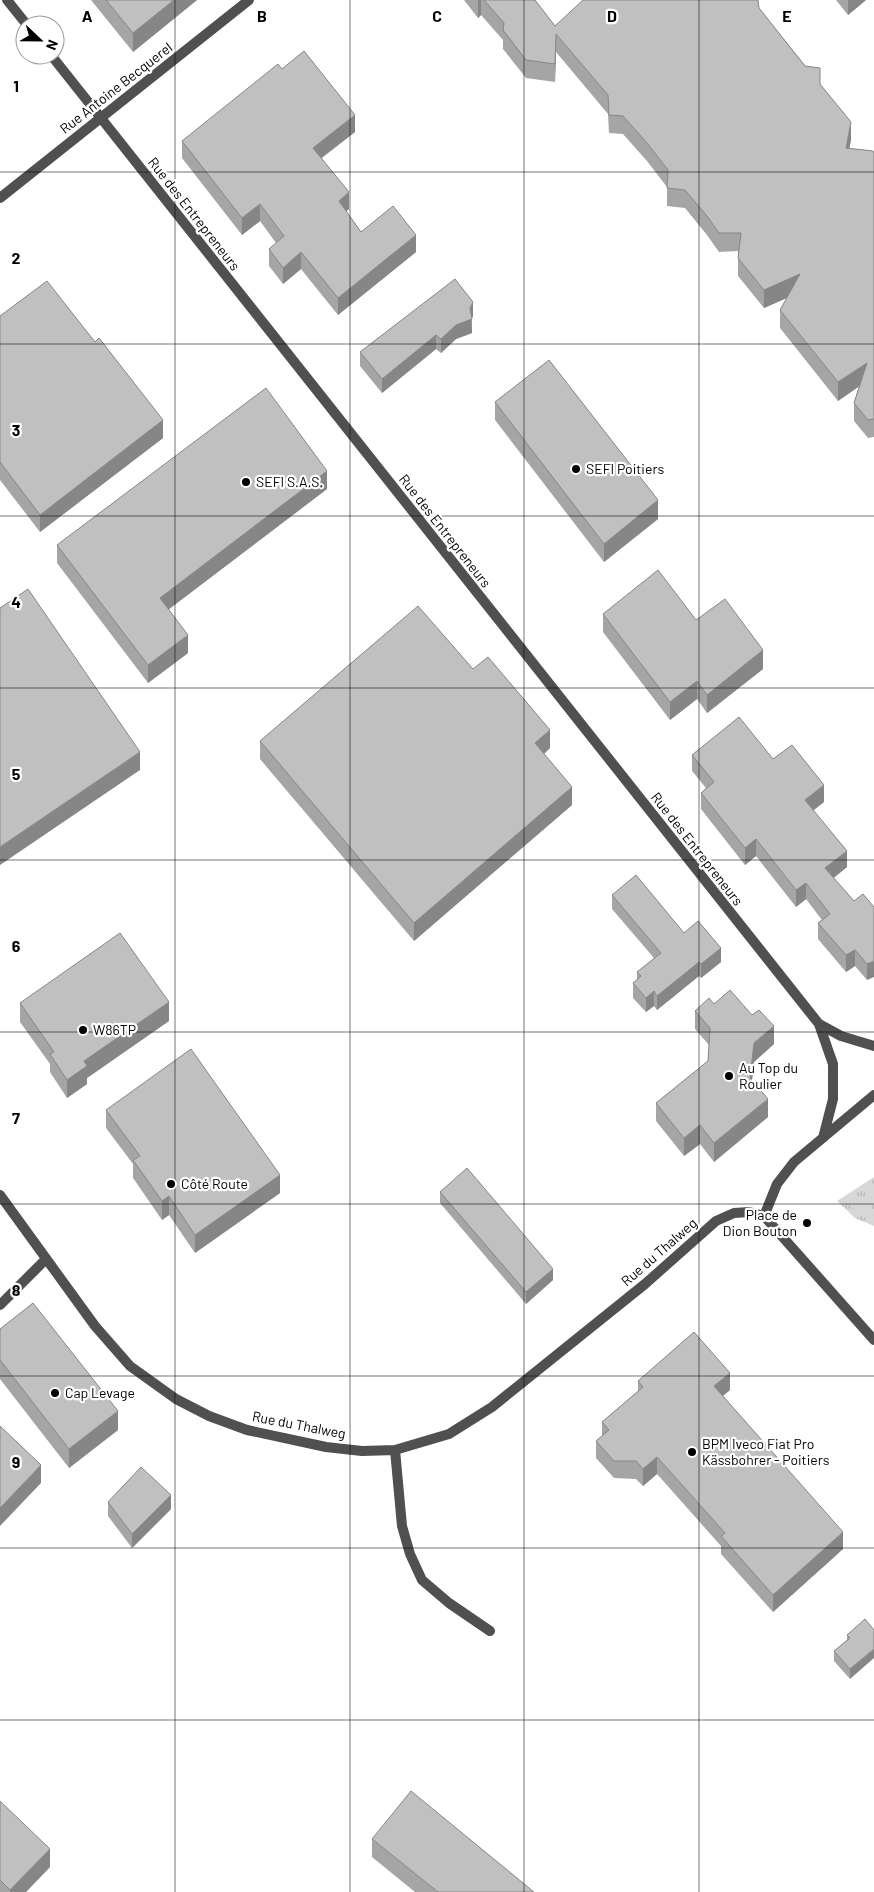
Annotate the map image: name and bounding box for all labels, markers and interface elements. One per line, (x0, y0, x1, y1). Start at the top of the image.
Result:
text: A (82, 6, 93, 25)
text: B (257, 6, 267, 25)
text: C (432, 6, 442, 25)
text: D (607, 6, 617, 25)
text: E (782, 6, 792, 25)
north arrow (15, 15, 65, 65)
text: N (43, 38, 62, 53)
street label: Rue Antoine Becquerel (56, 38, 175, 137)
text: 1 (13, 76, 19, 95)
street label: Rue des Entrepreneurs (145, 154, 244, 274)
text: 2 (12, 248, 21, 267)
text: 3 (12, 420, 20, 439)
place label: SEFI Poitiers (586, 460, 664, 477)
marker: SEFI Poitiers (570, 463, 582, 475)
street label: Rue des Entrepreneurs (396, 471, 495, 591)
place label: SEFI S.A.S. (256, 473, 323, 490)
marker: SEFI S.A.S. (240, 476, 252, 488)
text: 4 (11, 592, 21, 611)
text: 5 (12, 764, 21, 783)
street label: Rue des Entrepreneurs (648, 789, 747, 909)
text: 6 (12, 936, 21, 955)
place label: W86TP (93, 1021, 136, 1038)
marker: W86TP (77, 1024, 89, 1036)
place label: Au Top du Roulier (739, 1059, 798, 1092)
marker: Au Top du Roulier (723, 1070, 735, 1082)
text: 7 (12, 1108, 20, 1127)
place label: Côté Route (181, 1175, 248, 1192)
marker: Côté Route (165, 1178, 177, 1190)
place label: Place de Dion Bouton (723, 1206, 797, 1239)
street label: Rue du Thalweg (617, 1214, 700, 1289)
marker: Place de Dion Bouton (801, 1217, 813, 1229)
text: 8 (12, 1280, 21, 1299)
place label: Cap Levage (65, 1384, 135, 1401)
marker: Cap Levage (49, 1387, 61, 1399)
street label: Rue du Thalweg (251, 1407, 347, 1442)
place label: BPM Iveco Fiat Pro Kässbohrer - Poitiers (702, 1435, 830, 1468)
marker: BPM Iveco Fiat Pro Kässbohrer - Poitiers (686, 1446, 698, 1458)
text: 9 (12, 1452, 20, 1471)

